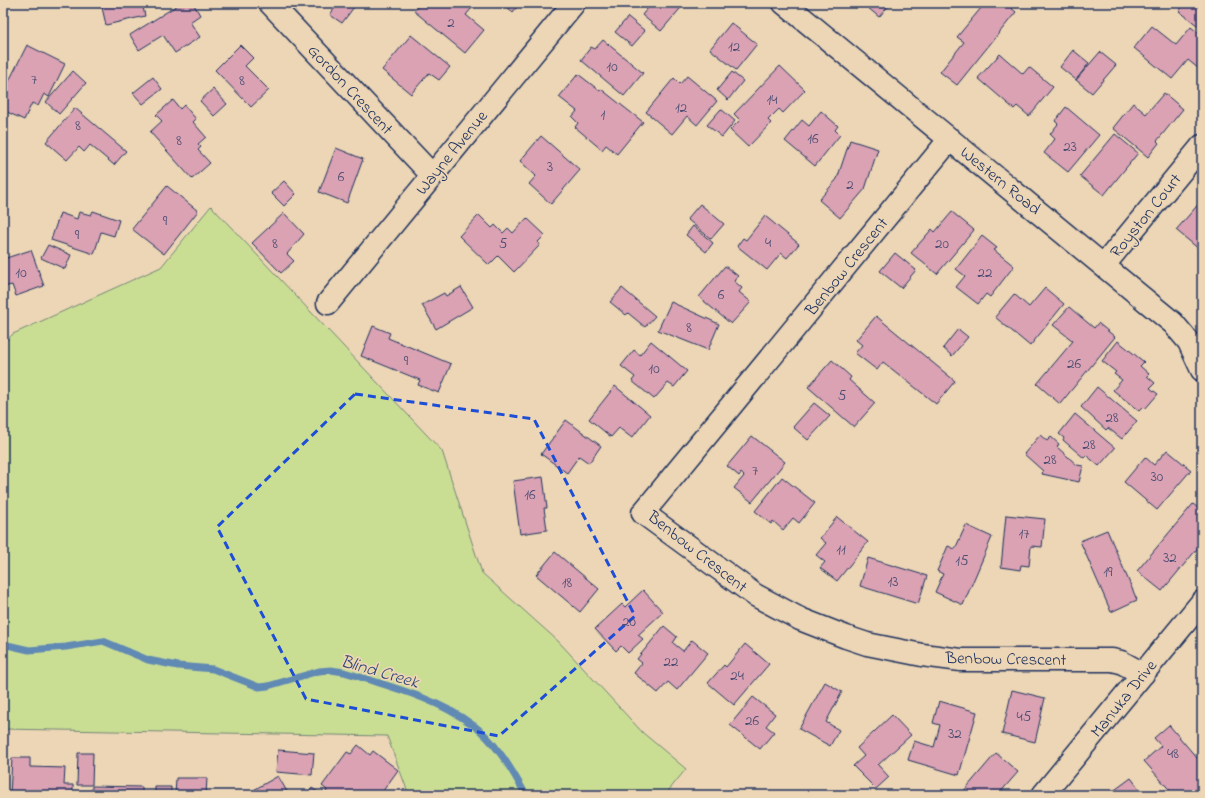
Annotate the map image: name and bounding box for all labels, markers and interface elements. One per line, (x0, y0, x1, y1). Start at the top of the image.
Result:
house number: 2 (447, 12, 455, 34)
house number: 12 (728, 36, 741, 58)
street label: Gordon Crescent (301, 39, 399, 141)
house number: 10 (606, 56, 618, 78)
house number: 7 (31, 69, 37, 91)
house number: 8 (239, 70, 245, 92)
house number: 14 (767, 89, 777, 111)
house number: 12 (675, 97, 688, 119)
house number: 1 (601, 104, 606, 126)
street label: Wayne Avenue (410, 105, 495, 201)
house number: 8 (75, 115, 81, 137)
house number: 16 (807, 128, 819, 150)
house number: 8 (176, 130, 182, 152)
house number: 23 (1063, 136, 1077, 158)
street label: Western Road (954, 141, 1046, 222)
house number: 3 (547, 156, 553, 178)
house number: 6 (338, 166, 345, 188)
street label: Royston Court (1104, 168, 1189, 264)
house number: 2 (846, 174, 854, 196)
house number: 9 (163, 210, 168, 232)
street label: Benbow Crescent (799, 212, 895, 323)
house number: 9 (75, 224, 80, 246)
house number: 4 (765, 232, 771, 254)
house number: 8 (272, 233, 278, 255)
house number: 5 (499, 233, 508, 255)
house number: 20 (935, 233, 949, 255)
house number: 10 (15, 262, 27, 284)
house number: 22 (978, 262, 993, 284)
house number: 6 (718, 284, 725, 306)
house number: 8 (686, 317, 692, 339)
house number: 9 (404, 350, 409, 372)
house number: 26 (1067, 353, 1081, 375)
house number: 10 (648, 358, 660, 380)
house number: 5 (838, 385, 847, 407)
house number: 28 (1105, 407, 1119, 429)
house number: 28 (1082, 434, 1096, 456)
house number: 28 (1043, 449, 1057, 471)
house number: 7 (752, 460, 758, 482)
house number: 30 (1151, 466, 1164, 488)
house number: 16 (524, 484, 536, 506)
street label: Benbow Crescent (641, 505, 753, 599)
house number: 17 (1019, 523, 1029, 545)
house number: 11 (836, 539, 846, 561)
house number: 32 (1163, 547, 1177, 569)
house number: 15 (955, 550, 969, 572)
house number: 19 (1103, 561, 1113, 583)
house number: 13 (888, 571, 898, 593)
house number: 18 (562, 572, 573, 594)
house number: 20 (622, 611, 636, 633)
street label: Benbow Crescent (944, 646, 1067, 673)
water label: Blind Creek (337, 649, 423, 697)
house number: 22 (664, 651, 679, 673)
street label: Manuka Drive (1085, 654, 1164, 743)
house number: 24 (730, 665, 744, 687)
house number: 45 (1017, 706, 1032, 728)
house number: 26 (745, 710, 759, 732)
house number: 32 (948, 723, 962, 745)
house number: 48 (1167, 743, 1179, 765)

